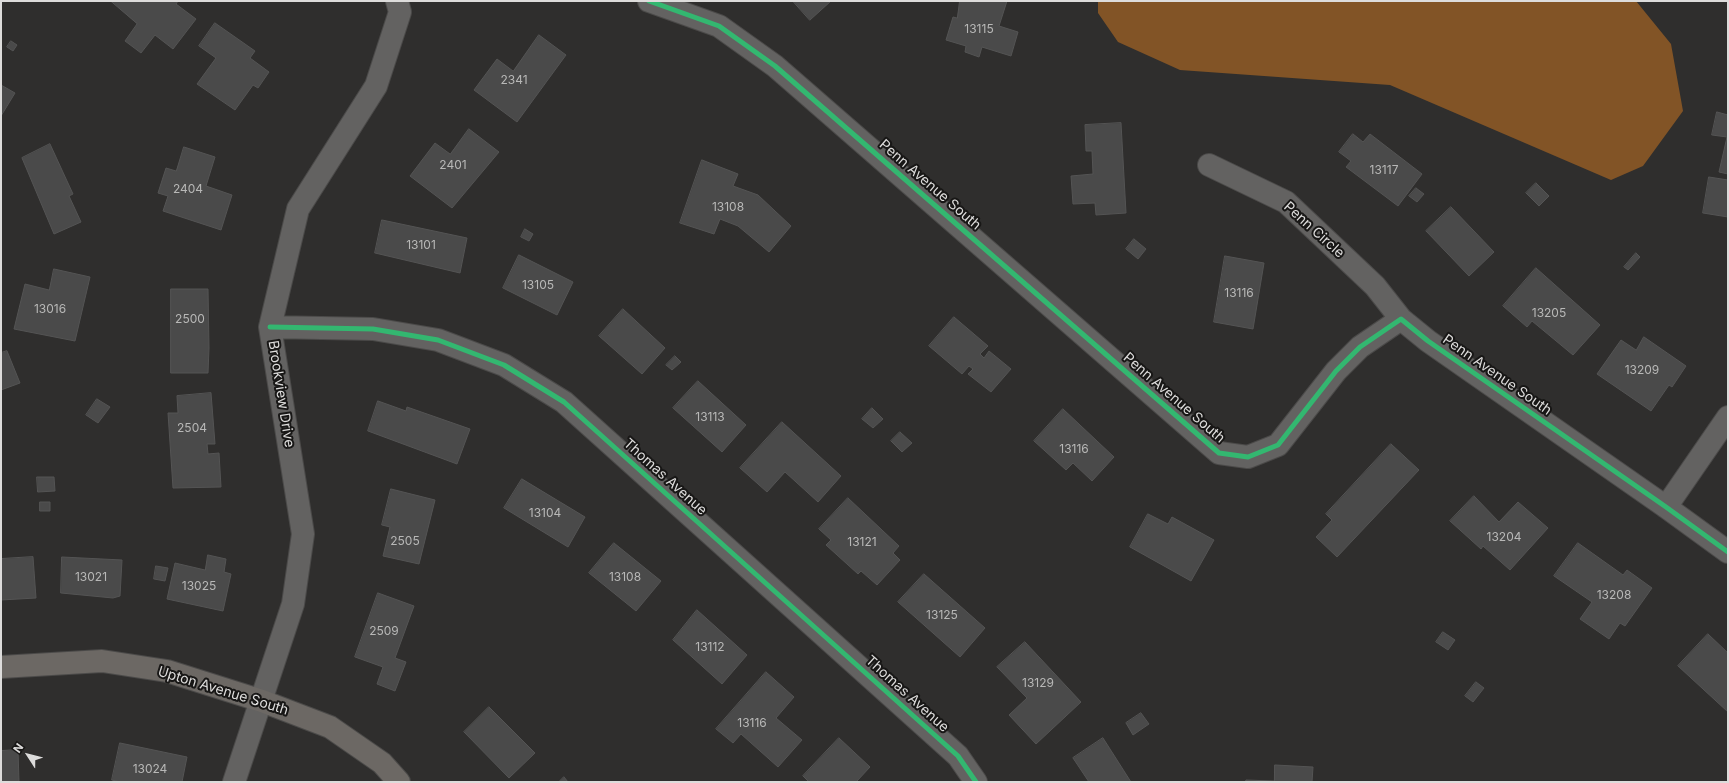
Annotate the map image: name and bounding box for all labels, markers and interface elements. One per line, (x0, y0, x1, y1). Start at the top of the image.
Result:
house number: 13115 (964, 22, 994, 36)
house number: 2341 (500, 73, 528, 87)
street label: Penn Avenue South (876, 136, 984, 234)
house number: 2401 (439, 158, 467, 172)
house number: 13117 (1370, 163, 1398, 177)
house number: 2404 (173, 182, 203, 196)
street label: Penn Circle (1280, 198, 1348, 262)
house number: 13108 (712, 200, 744, 214)
house number: 13101 (406, 238, 436, 252)
house number: 13105 (522, 278, 554, 292)
house number: 13116 (1224, 286, 1254, 300)
house number: 13016 (34, 302, 66, 316)
house number: 13205 (1532, 306, 1566, 320)
house number: 2500 (175, 312, 205, 326)
street label: Penn Avenue South (1439, 331, 1555, 419)
street label: Brookview Drive (264, 339, 298, 449)
street label: Penn Avenue South (1120, 349, 1228, 447)
house number: 13209 (1625, 363, 1659, 377)
house number: 13113 (695, 410, 725, 424)
house number: 2504 (177, 421, 207, 435)
street label: Thomas Avenue (620, 435, 710, 519)
house number: 13116 (1059, 442, 1089, 456)
house number: 13104 (529, 506, 561, 520)
house number: 13204 (1487, 530, 1521, 544)
house number: 2505 (390, 534, 420, 548)
house number: 13121 (847, 535, 877, 549)
house number: 13021 (75, 570, 107, 584)
house number: 13108 (609, 570, 641, 584)
house number: 13025 (182, 579, 216, 593)
house number: 13208 (1597, 588, 1631, 602)
house number: 13125 (926, 608, 958, 622)
house number: 2509 (369, 624, 399, 638)
house number: 13112 (695, 640, 725, 654)
street label: Thomas Avenue (862, 652, 952, 736)
street label: Upton Avenue South (156, 663, 290, 719)
house number: 13129 (1022, 676, 1054, 690)
house number: 13116 (737, 716, 767, 730)
north arrow (8, 735, 48, 775)
text: N (10, 740, 26, 755)
house number: 13024 (133, 762, 167, 776)

